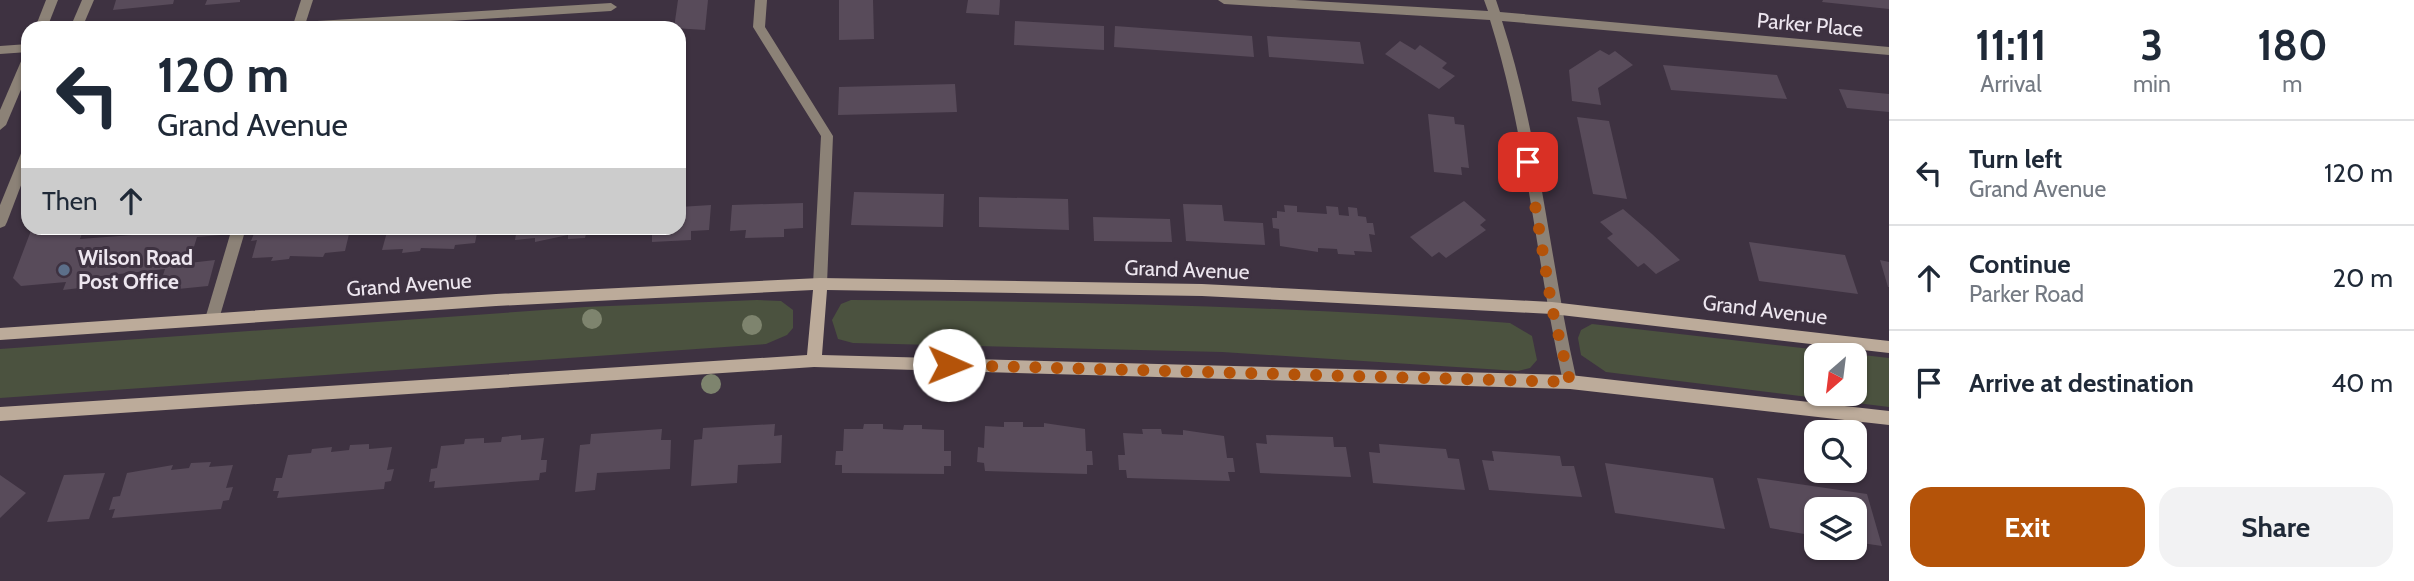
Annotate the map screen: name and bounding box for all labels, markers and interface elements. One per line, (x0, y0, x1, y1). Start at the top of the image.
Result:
street label: Parker Place (1756, 7, 1864, 42)
text: 11:11 (1975, 19, 2047, 71)
text: 3 (2141, 19, 2163, 71)
text: 180 (2257, 19, 2328, 71)
text: 120 m (157, 45, 289, 104)
icon: left (42, 49, 133, 140)
text: Arrival (1980, 70, 2042, 98)
text: min (2133, 70, 2171, 98)
text: m (2282, 70, 2302, 98)
text: Grand Avenue (157, 105, 348, 144)
pin (1498, 132, 1558, 192)
icon: arrive (1509, 143, 1547, 181)
text: Turn left (1969, 143, 2062, 175)
icon: left (1910, 154, 1948, 192)
text: 120 m (2324, 157, 2393, 189)
text: Grand Avenue (1969, 175, 2106, 203)
icon: ahead (112, 182, 150, 220)
text: Then (42, 185, 98, 217)
place label: Wilson Road Post Office (78, 245, 193, 294)
text: Continue (1969, 248, 2071, 280)
street label: Grand Avenue (1124, 255, 1250, 284)
icon: ahead (1910, 259, 1948, 297)
marker: Wilson Road Post Office (56, 262, 72, 278)
text: 20 m (2333, 262, 2393, 294)
street label: Grand Avenue (346, 268, 473, 301)
text: Parker Road (1969, 280, 2084, 308)
street label: Grand Avenue (1701, 289, 1829, 330)
position arrow (912, 328, 986, 402)
north arrow (1804, 343, 1867, 406)
map controls (1804, 343, 1867, 560)
icon: arrive (1910, 364, 1948, 402)
text: Arrive at destination (1969, 367, 2194, 399)
text: 40 m (2331, 367, 2393, 399)
button: search (1804, 420, 1867, 483)
button: Exit (1910, 487, 2145, 567)
button: Share (2159, 487, 2393, 567)
button: layers (1804, 497, 1867, 560)

